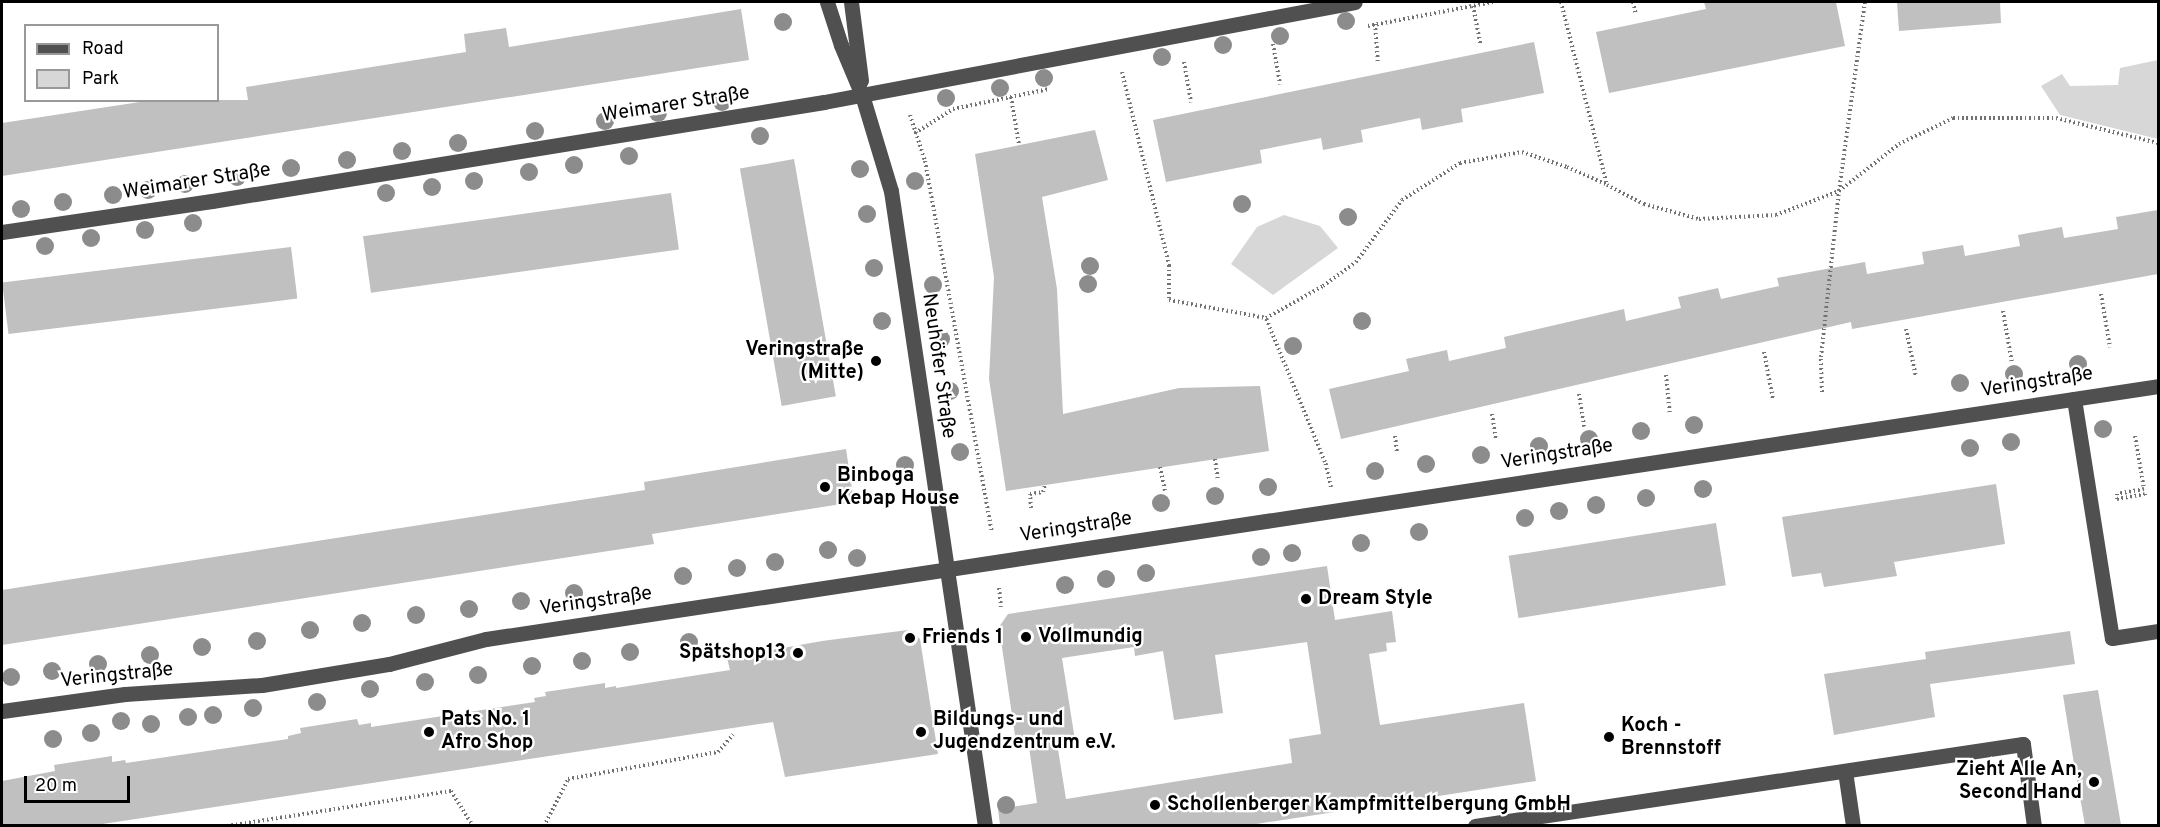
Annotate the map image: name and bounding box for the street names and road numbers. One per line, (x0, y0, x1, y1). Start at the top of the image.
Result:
street label: Weimarer Straße (601, 81, 751, 129)
street label: Weimarer Straße (122, 158, 272, 206)
street label: Neuhöfer Straße (916, 292, 960, 440)
street label: Veringstraße (1979, 362, 2095, 404)
street label: Veringstraße (1499, 434, 1615, 476)
street label: Veringstraße (1018, 507, 1134, 549)
street label: Veringstraße (538, 582, 654, 622)
street label: Veringstraße (59, 658, 175, 694)

